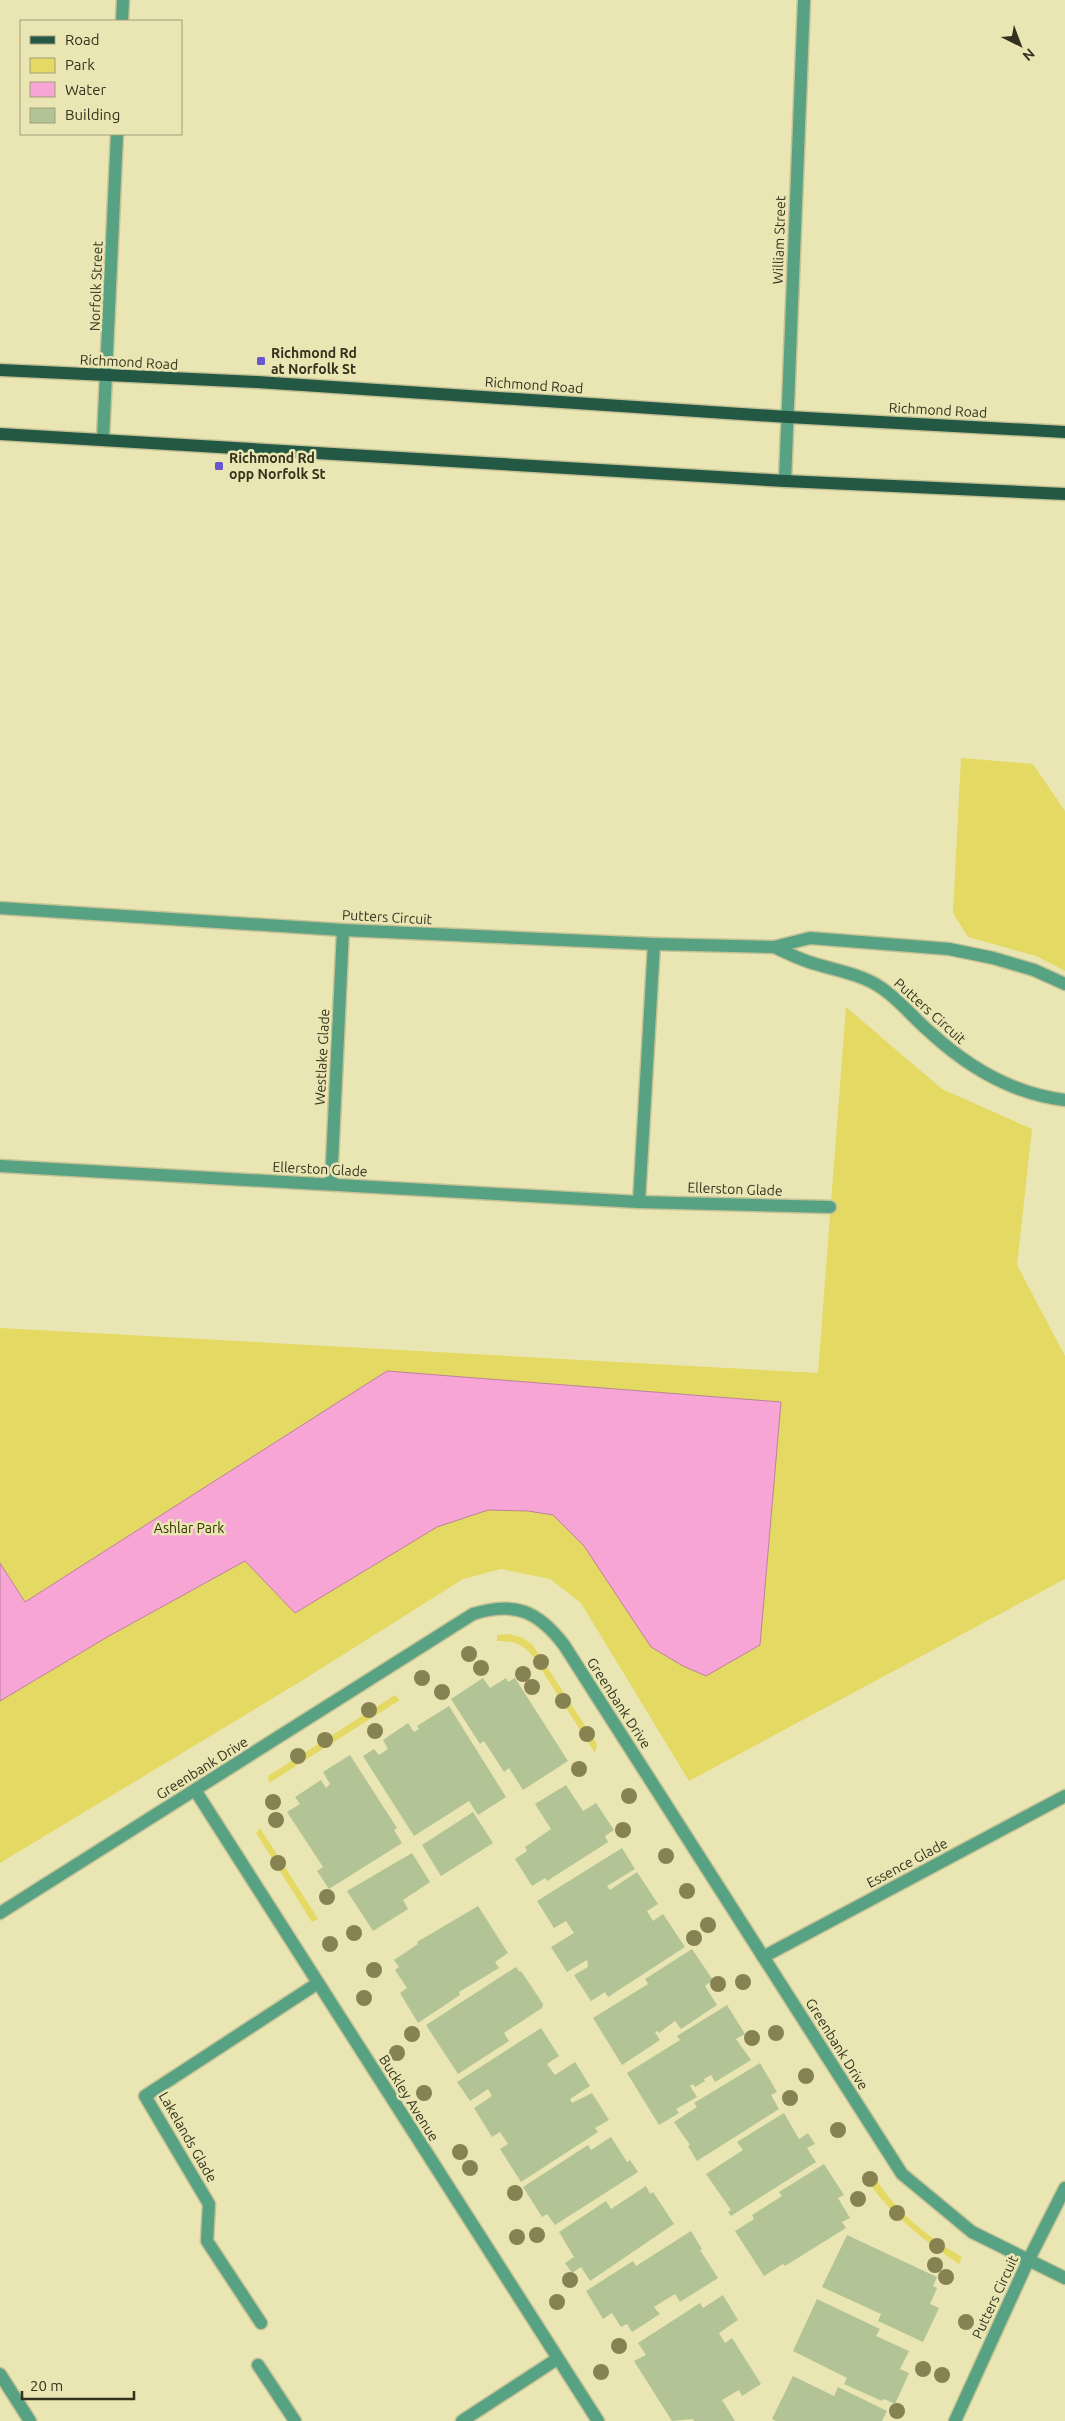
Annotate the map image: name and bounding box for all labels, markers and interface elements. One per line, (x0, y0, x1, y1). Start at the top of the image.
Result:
legend (20, 20, 182, 135)
north arrow (995, 20, 1045, 70)
text: Road (65, 31, 100, 48)
text: N (1019, 45, 1038, 64)
text: Park (65, 56, 95, 73)
text: Water (65, 81, 106, 98)
text: Building (65, 106, 120, 123)
street label: William Street (769, 195, 789, 285)
street label: Norfolk Street (86, 240, 106, 331)
place label: Richmond Rd at Norfolk St (271, 345, 357, 377)
street label: Richmond Road (79, 351, 179, 373)
marker: Richmond Rd at Norfolk St (255, 355, 267, 367)
street label: Richmond Road (484, 374, 584, 396)
street label: Richmond Road (888, 399, 988, 421)
place label: Richmond Rd opp Norfolk St (229, 450, 326, 482)
marker: Richmond Rd opp Norfolk St (213, 460, 225, 472)
street label: Putters Circuit (341, 907, 433, 927)
street label: Putters Circuit (891, 975, 969, 1048)
street label: Westlake Glade (311, 1008, 333, 1106)
street label: Ellerston Glade (272, 1159, 368, 1179)
street label: Ellerston Glade (687, 1179, 783, 1199)
park label: Ashlar Park (154, 1520, 224, 1536)
street label: Greenbank Drive (584, 1655, 654, 1751)
street label: Greenbank Drive (153, 1733, 251, 1803)
street label: Essence Glade (864, 1835, 950, 1891)
street label: Greenbank Drive (802, 1995, 872, 2093)
street label: Buckley Avenue (376, 2052, 442, 2144)
street label: Lakelands Glade (156, 2089, 220, 2185)
street label: Putters Circuit (969, 2252, 1022, 2341)
scale bar (22, 2368, 135, 2400)
text: 20 m (30, 2377, 63, 2394)

